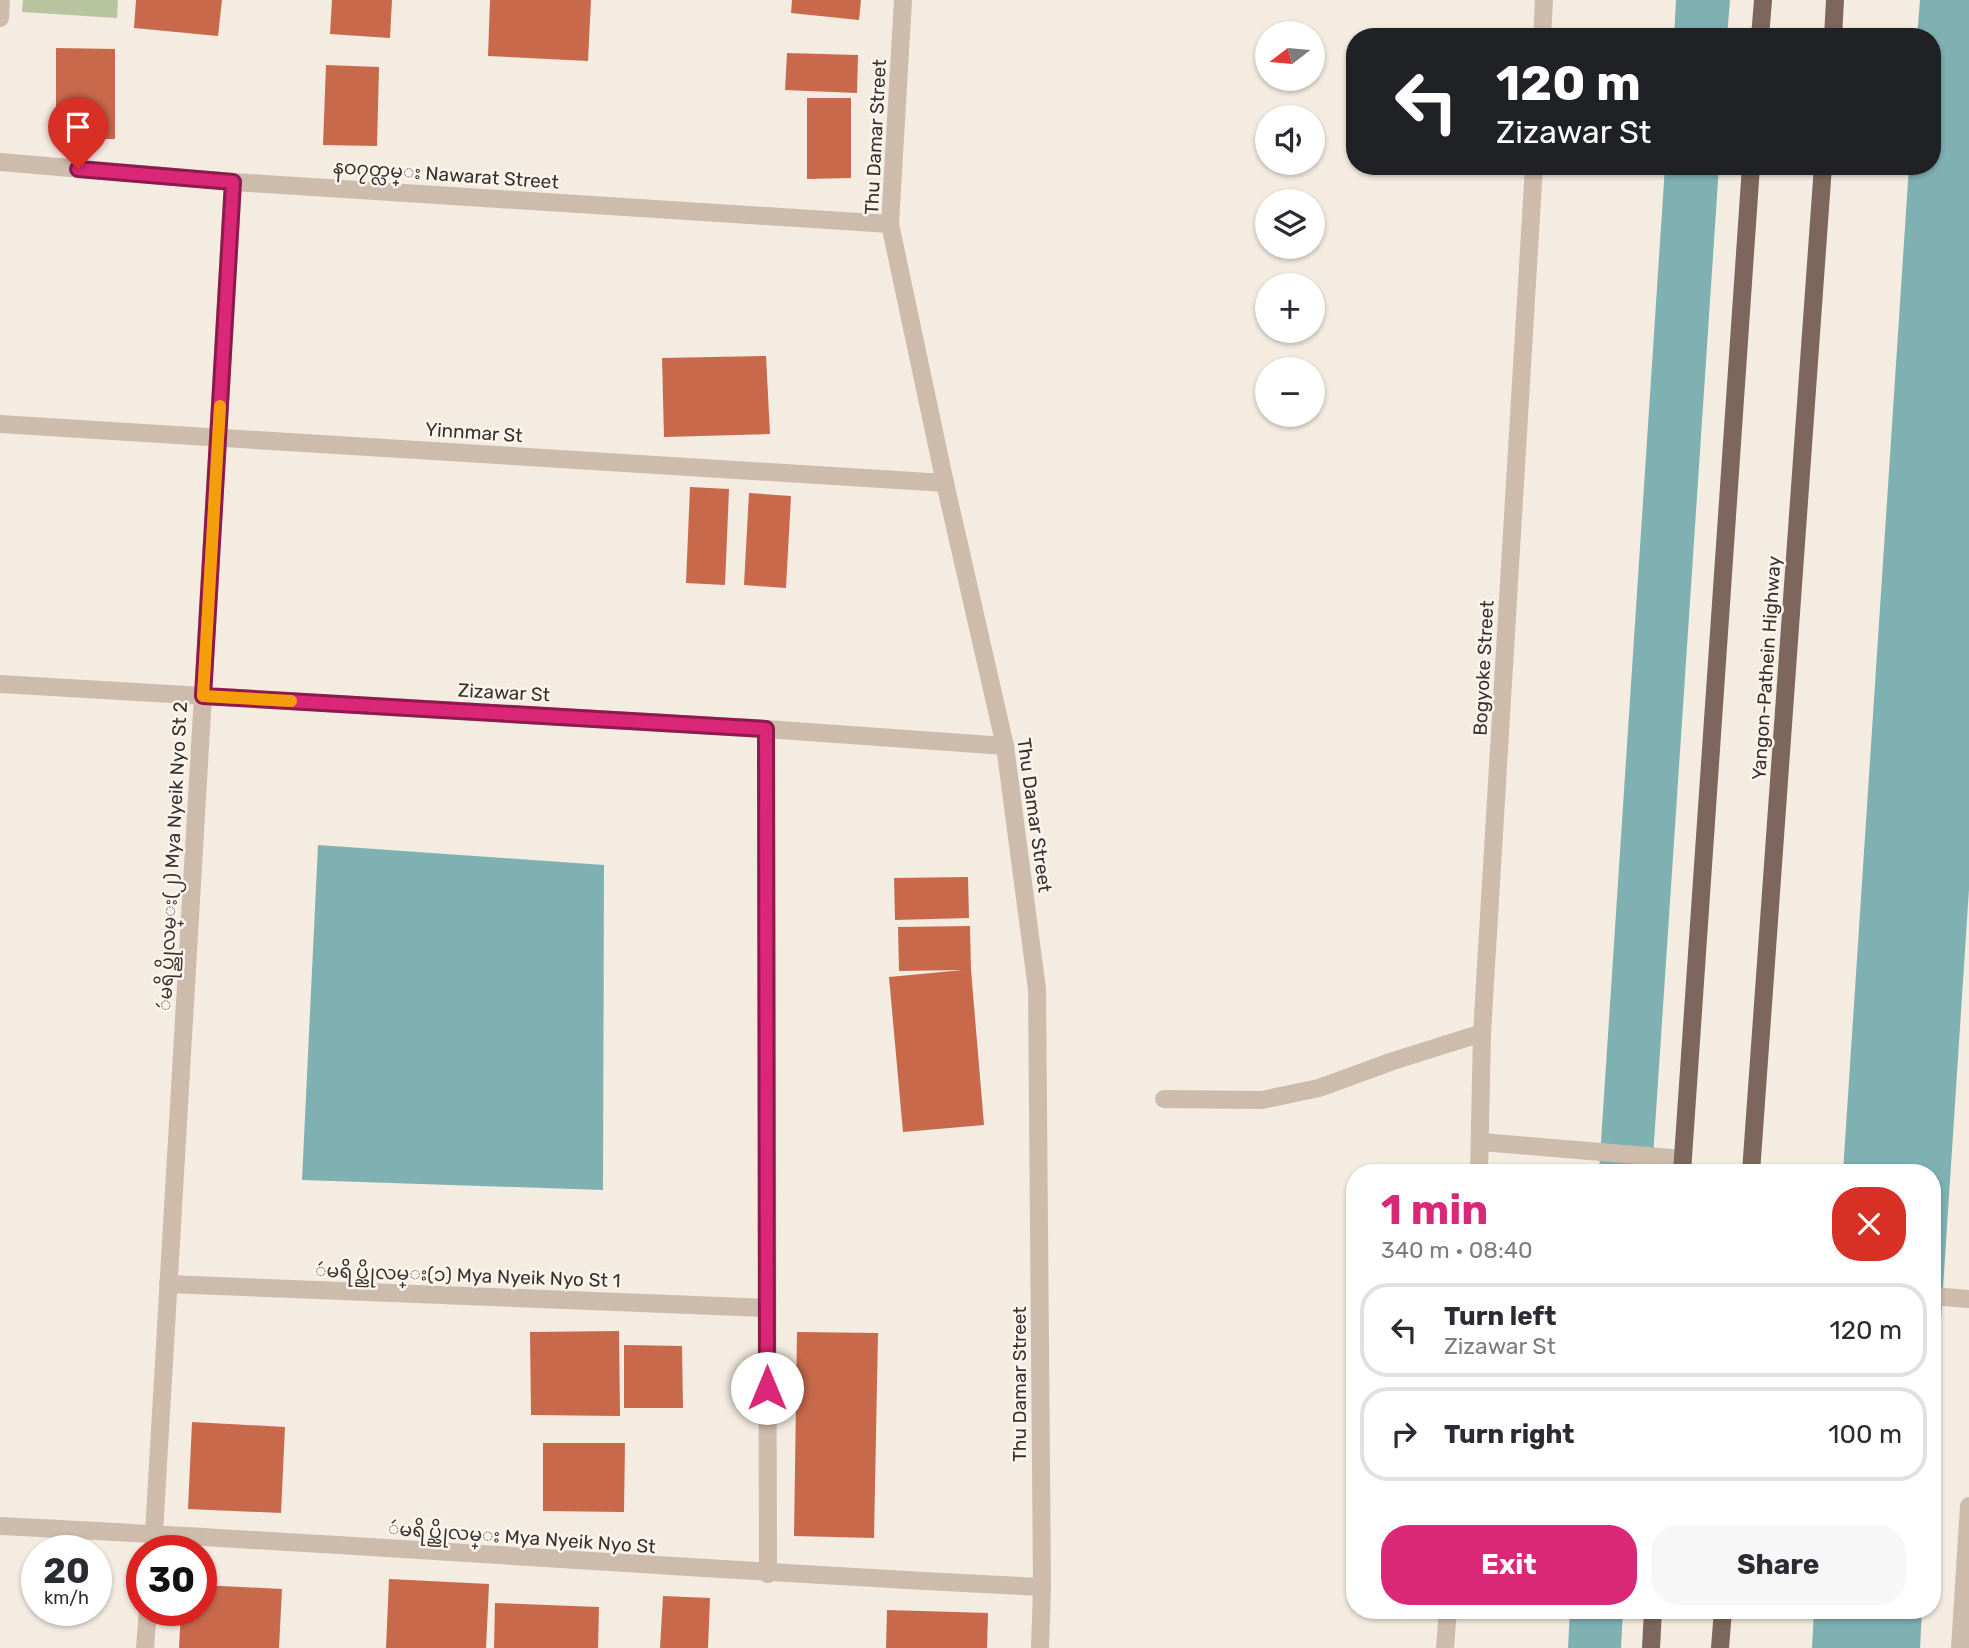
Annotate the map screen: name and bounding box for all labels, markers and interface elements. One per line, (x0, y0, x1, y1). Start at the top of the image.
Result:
north arrow (1255, 21, 1325, 91)
map controls (1255, 21, 1325, 427)
text: 120 m (1496, 54, 1641, 112)
icon: left (1381, 56, 1472, 147)
street label: Thu Damar Street (860, 58, 891, 215)
pin (48, 97, 108, 169)
button: sound (1255, 105, 1325, 175)
icon: arrive (59, 108, 97, 146)
text: Zizawar St (1496, 113, 1651, 151)
street label: နဝ၇တ္လမ္း Nawarat Street (332, 155, 560, 198)
button: layers (1255, 189, 1325, 259)
button: + (1255, 273, 1325, 343)
button: − (1255, 357, 1325, 427)
street label: Yinnmar St (424, 418, 524, 447)
street label: Yangon-Pathein Highway (1747, 555, 1786, 781)
street label: Bogyoke Street (1468, 599, 1499, 736)
street label: Zizawar St (457, 679, 551, 706)
street label: ဴမရိပ္ညိုလမ္း(၂) Mya Nyeik Nyo St 2 (150, 701, 196, 1011)
street label: Thu Damar Street (1012, 736, 1057, 894)
text: 1 min (1381, 1185, 1488, 1235)
button: close (1832, 1187, 1906, 1261)
text: 340 m · 08:40 (1381, 1236, 1533, 1264)
street label: ဴမရိပ္ညိုလမ္း(၁) Mya Nyeik Nyo St 1 (315, 1256, 621, 1296)
text: Turn left (1444, 1301, 1556, 1332)
street label: Thu Damar Street (1008, 1306, 1031, 1462)
icon: left (1385, 1311, 1423, 1349)
text: 120 m (1830, 1315, 1902, 1346)
text: Zizawar St (1444, 1332, 1556, 1360)
position arrow (730, 1351, 804, 1425)
icon: right (1385, 1415, 1423, 1453)
text: Turn right (1444, 1419, 1574, 1450)
text: 100 m (1828, 1419, 1902, 1450)
street label: ဴမရိပ္ညိုလမ္း Mya Nyeik Nyo St (387, 1514, 657, 1562)
button: Exit (1381, 1525, 1637, 1605)
button: Share (1651, 1525, 1906, 1605)
speed limit sign: 30 (126, 1535, 217, 1626)
text: 20 (43, 1550, 90, 1592)
text: km/h (44, 1587, 89, 1609)

